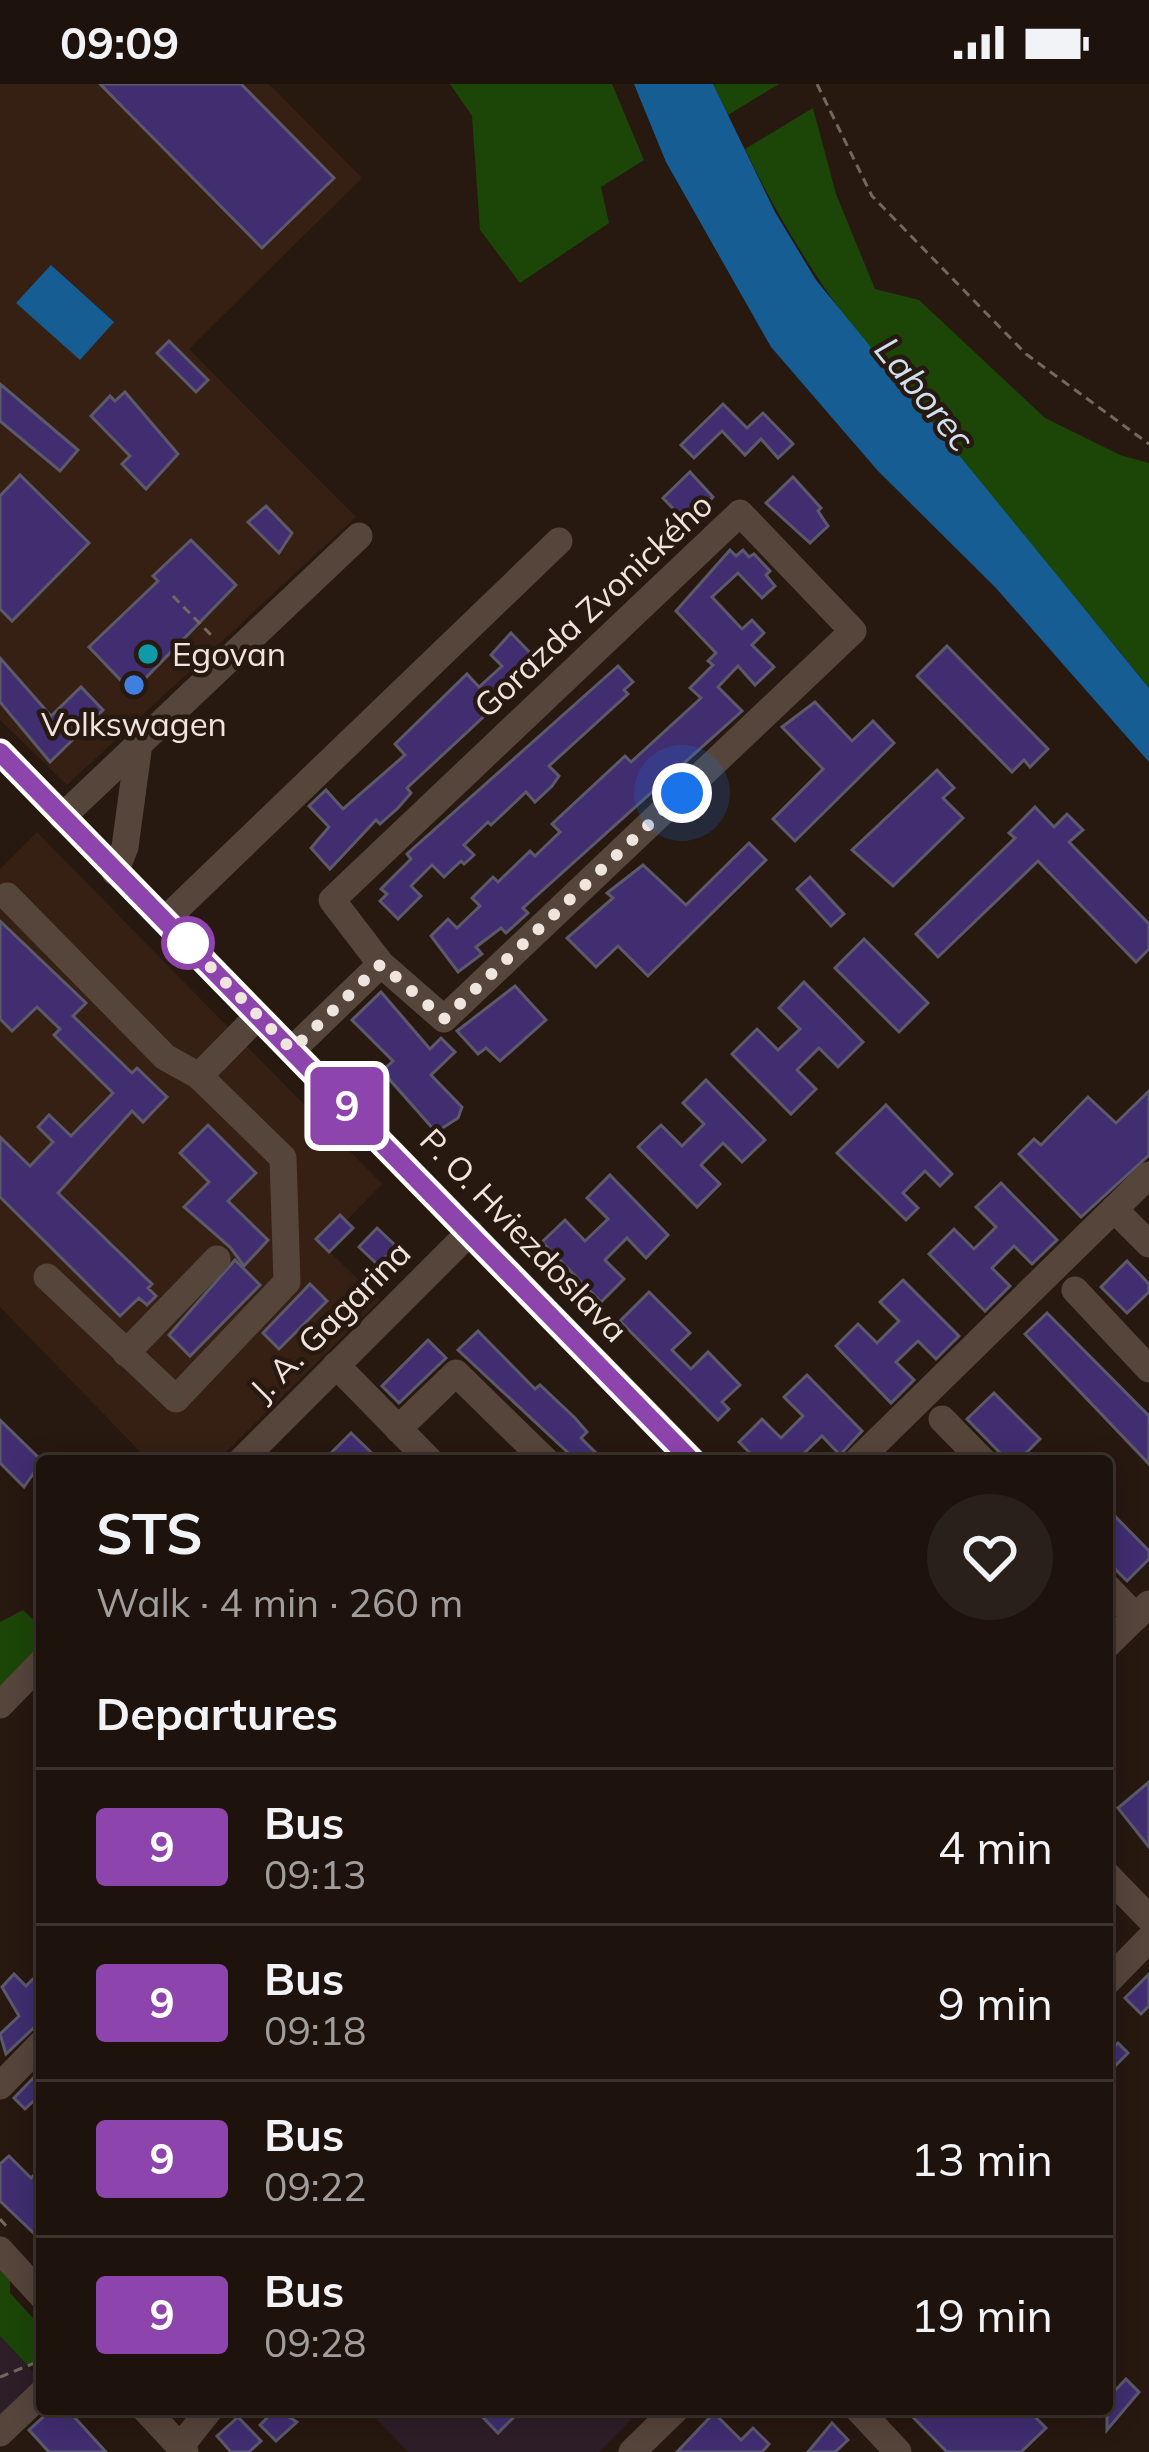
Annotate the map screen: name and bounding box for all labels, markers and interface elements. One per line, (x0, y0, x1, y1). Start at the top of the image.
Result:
text: 09:09 (60, 14, 179, 70)
water label: Laborec (866, 328, 985, 460)
street label: Gorazda Zvonického (465, 484, 720, 726)
place label: Egovan (172, 633, 286, 674)
marker: Egovan (135, 641, 161, 667)
marker: Volkswagen (121, 672, 147, 698)
place label: Volkswagen (41, 703, 227, 744)
your location (652, 763, 712, 823)
unlabelled marker (163, 918, 213, 968)
line badge: 9 (308, 1067, 386, 1145)
text: 9 (334, 1079, 360, 1132)
street label: P. O. Hviezdoslava (412, 1119, 637, 1350)
street label: J. A. Gagarina (241, 1232, 418, 1409)
button: heart (927, 1494, 1053, 1620)
text: STS (96, 1497, 203, 1568)
text: Walk · 4 min · 260 m (96, 1578, 463, 1627)
text: Departures (96, 1685, 338, 1741)
text: Bus (264, 1794, 344, 1850)
text: 4 min (938, 1819, 1053, 1875)
text: 9 (149, 1820, 175, 1873)
text: 09:13 (264, 1850, 367, 1899)
text: Bus (264, 1950, 344, 2006)
text: 9 min (938, 1975, 1053, 2031)
text: 9 (149, 1976, 175, 2029)
text: 09:18 (264, 2006, 367, 2055)
text: Bus (264, 2106, 344, 2162)
text: 13 min (911, 2131, 1053, 2187)
text: 9 (149, 2132, 175, 2185)
text: 09:22 (264, 2162, 367, 2211)
text: Bus (264, 2262, 344, 2318)
text: 19 min (911, 2287, 1053, 2343)
text: 9 (149, 2288, 175, 2341)
text: 09:28 (264, 2318, 367, 2367)

